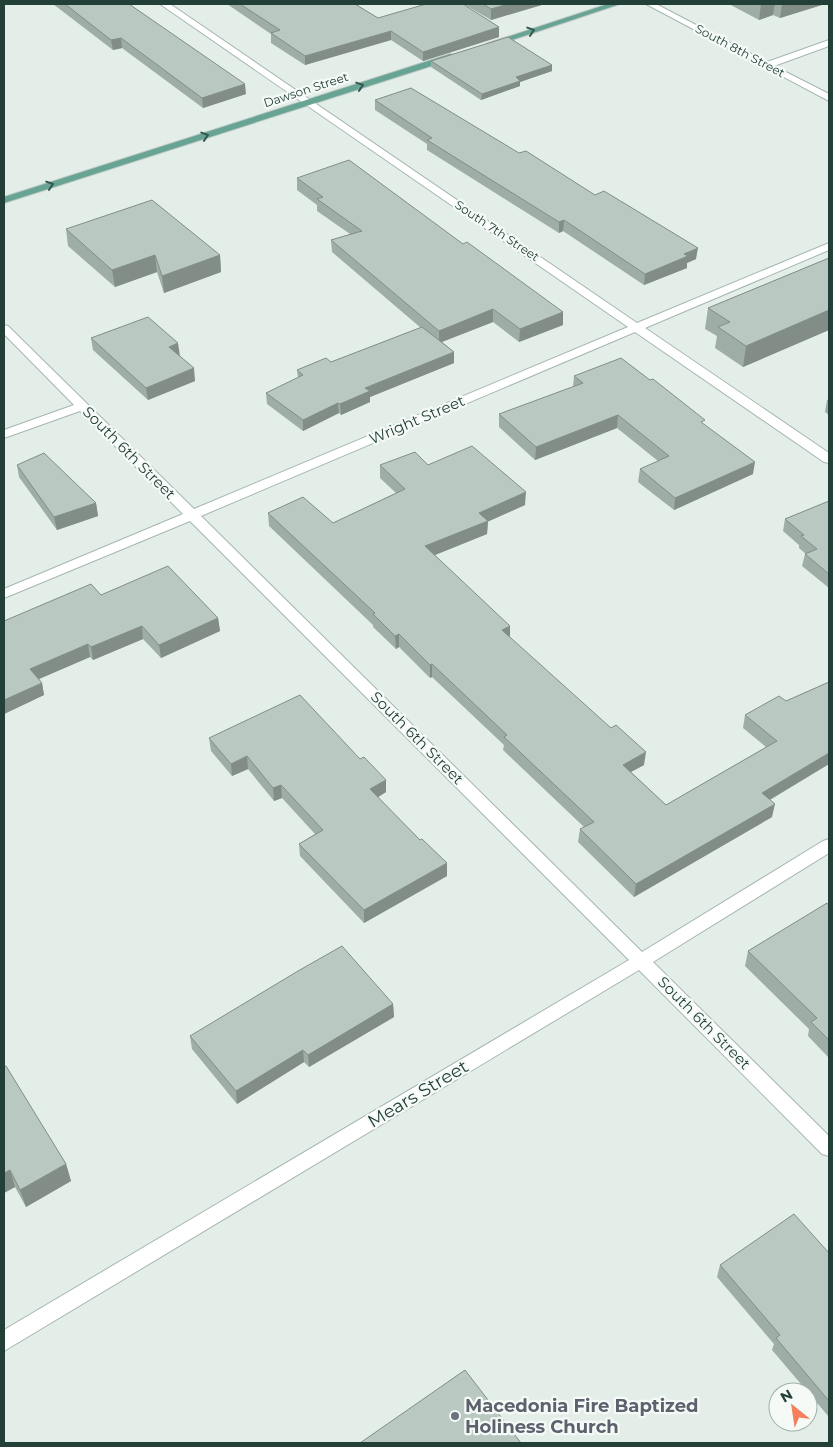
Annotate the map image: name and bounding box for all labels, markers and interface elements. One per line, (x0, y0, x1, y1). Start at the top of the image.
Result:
street label: South 8th Street (693, 21, 788, 81)
one-way arrow (526, 27, 535, 37)
street label: Dawson Street (262, 69, 350, 110)
one-way arrow (355, 82, 363, 92)
one-way arrow (200, 131, 209, 141)
one-way arrow (45, 181, 54, 191)
street label: South 7th Street (452, 197, 542, 264)
street label: Wright Street (366, 391, 467, 448)
street label: South 6th Street (79, 402, 180, 503)
street label: South 6th Street (367, 687, 468, 788)
street label: South 6th Street (654, 972, 755, 1073)
street label: Mears Street (364, 1055, 472, 1133)
north arrow (768, 1382, 818, 1432)
text: N (777, 1385, 796, 1406)
place label: Macedonia Fire Baptized Holiness Church (465, 1395, 699, 1438)
marker: Macedonia Fire Baptized Holiness Church (449, 1410, 461, 1422)

